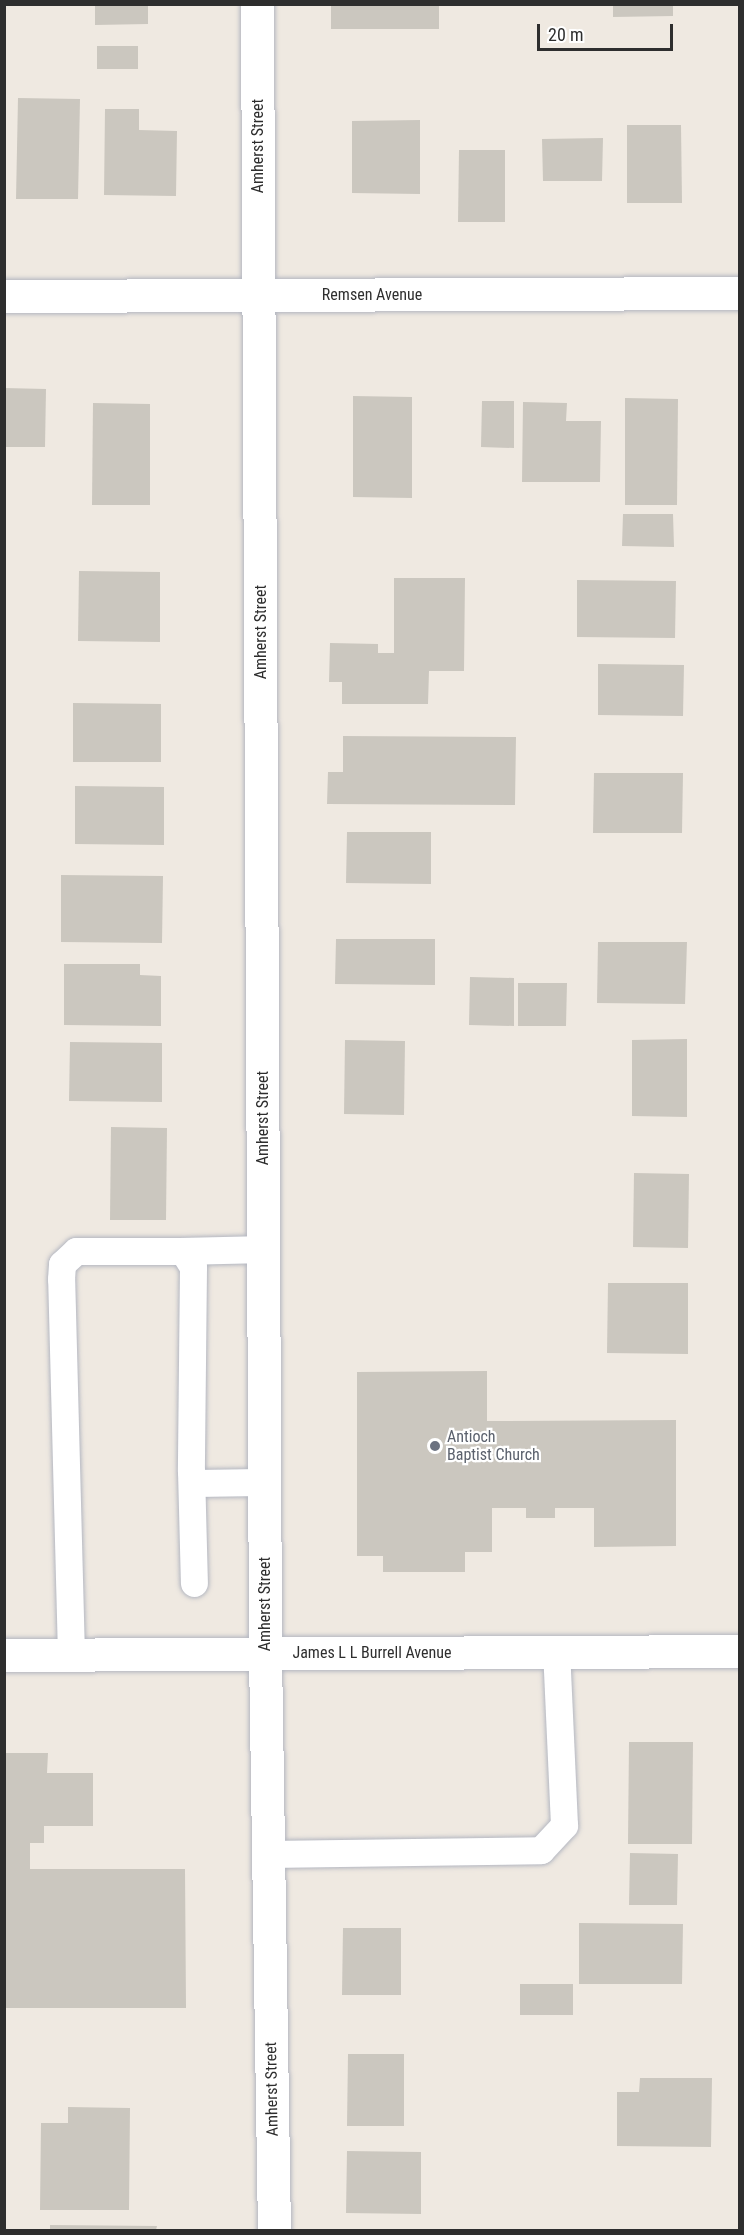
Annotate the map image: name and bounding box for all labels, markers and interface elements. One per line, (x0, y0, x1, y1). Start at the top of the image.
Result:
scale bar (540, 12, 676, 50)
text: 20 m (548, 24, 583, 45)
street label: Amherst Street (248, 99, 268, 193)
street label: Remsen Avenue (322, 285, 422, 305)
street label: Amherst Street (251, 585, 271, 679)
street label: Amherst Street (253, 1071, 273, 1165)
place label: Antioch Baptist Church (447, 1427, 540, 1465)
marker: Antioch Baptist Church (428, 1439, 442, 1453)
street label: Amherst Street (255, 1557, 275, 1651)
street label: James L L Burrell Avenue (292, 1643, 452, 1663)
street label: Amherst Street (262, 2042, 282, 2136)

